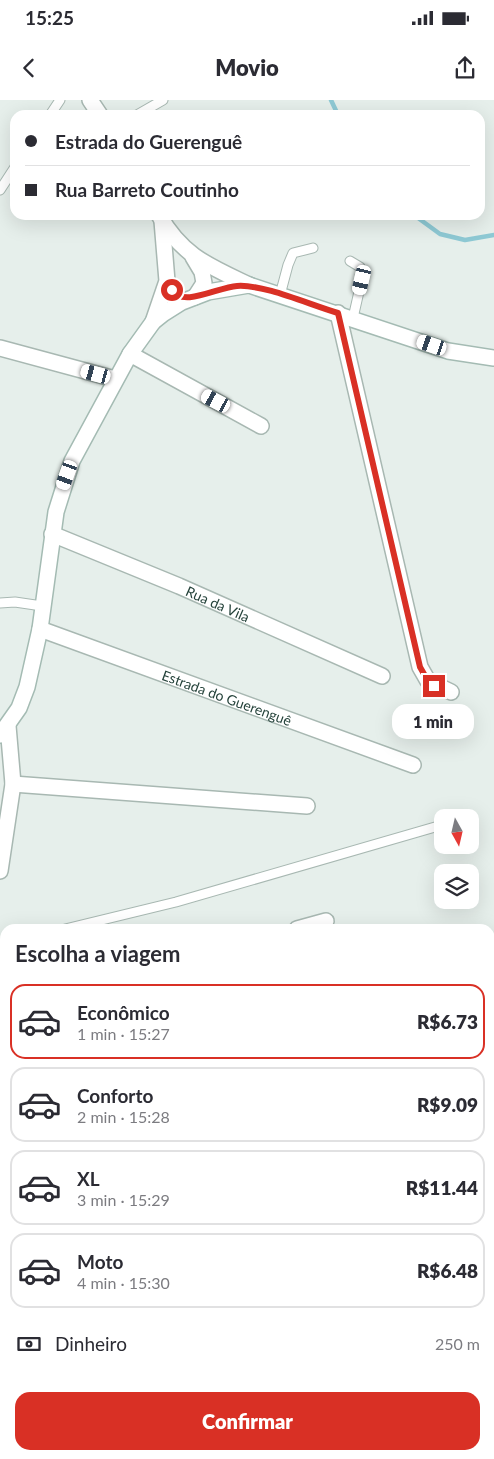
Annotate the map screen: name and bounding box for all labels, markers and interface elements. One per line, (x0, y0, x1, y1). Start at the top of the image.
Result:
text: 15:25 (25, 6, 74, 29)
icon: back (15, 54, 43, 82)
text: Movio (215, 54, 279, 81)
icon: share (451, 54, 479, 82)
text: Estrada do Guerenguê (55, 130, 242, 153)
text: Rua Barreto Coutinho (55, 178, 239, 201)
car (351, 264, 372, 296)
route start (161, 279, 183, 301)
car (415, 333, 448, 357)
car (79, 363, 112, 385)
car (199, 387, 232, 415)
car (54, 458, 79, 492)
street label: Rua da Vila (184, 582, 253, 625)
street label: Estrada do Guerenguê (160, 666, 294, 729)
route end (423, 675, 445, 697)
callout: 1 min (393, 704, 475, 738)
text: 1 min (413, 712, 453, 731)
north arrow (434, 809, 479, 854)
map controls (434, 809, 479, 909)
button: layers (434, 864, 479, 909)
text: Escolha a viagem (15, 940, 181, 967)
icon: car (17, 999, 62, 1044)
text: Econômico (77, 1001, 170, 1024)
text: R$6.73 (417, 1010, 478, 1033)
text: 1 min · 15:27 (77, 1024, 170, 1043)
icon: car (17, 1082, 62, 1127)
text: Conforto (77, 1084, 153, 1107)
text: R$9.09 (417, 1093, 478, 1116)
text: 2 min · 15:28 (77, 1107, 170, 1126)
icon: car (17, 1165, 62, 1210)
text: XL (77, 1167, 100, 1190)
text: R$11.44 (406, 1176, 478, 1199)
text: 3 min · 15:29 (77, 1190, 170, 1209)
icon: car (17, 1248, 62, 1293)
text: Moto (77, 1250, 123, 1273)
text: R$6.48 (417, 1259, 478, 1282)
text: 4 min · 15:30 (77, 1273, 170, 1292)
icon: cash (15, 1330, 43, 1358)
text: Dinheiro (55, 1332, 127, 1355)
text: 250 m (435, 1334, 480, 1353)
button: Confirmar (15, 1392, 480, 1450)

